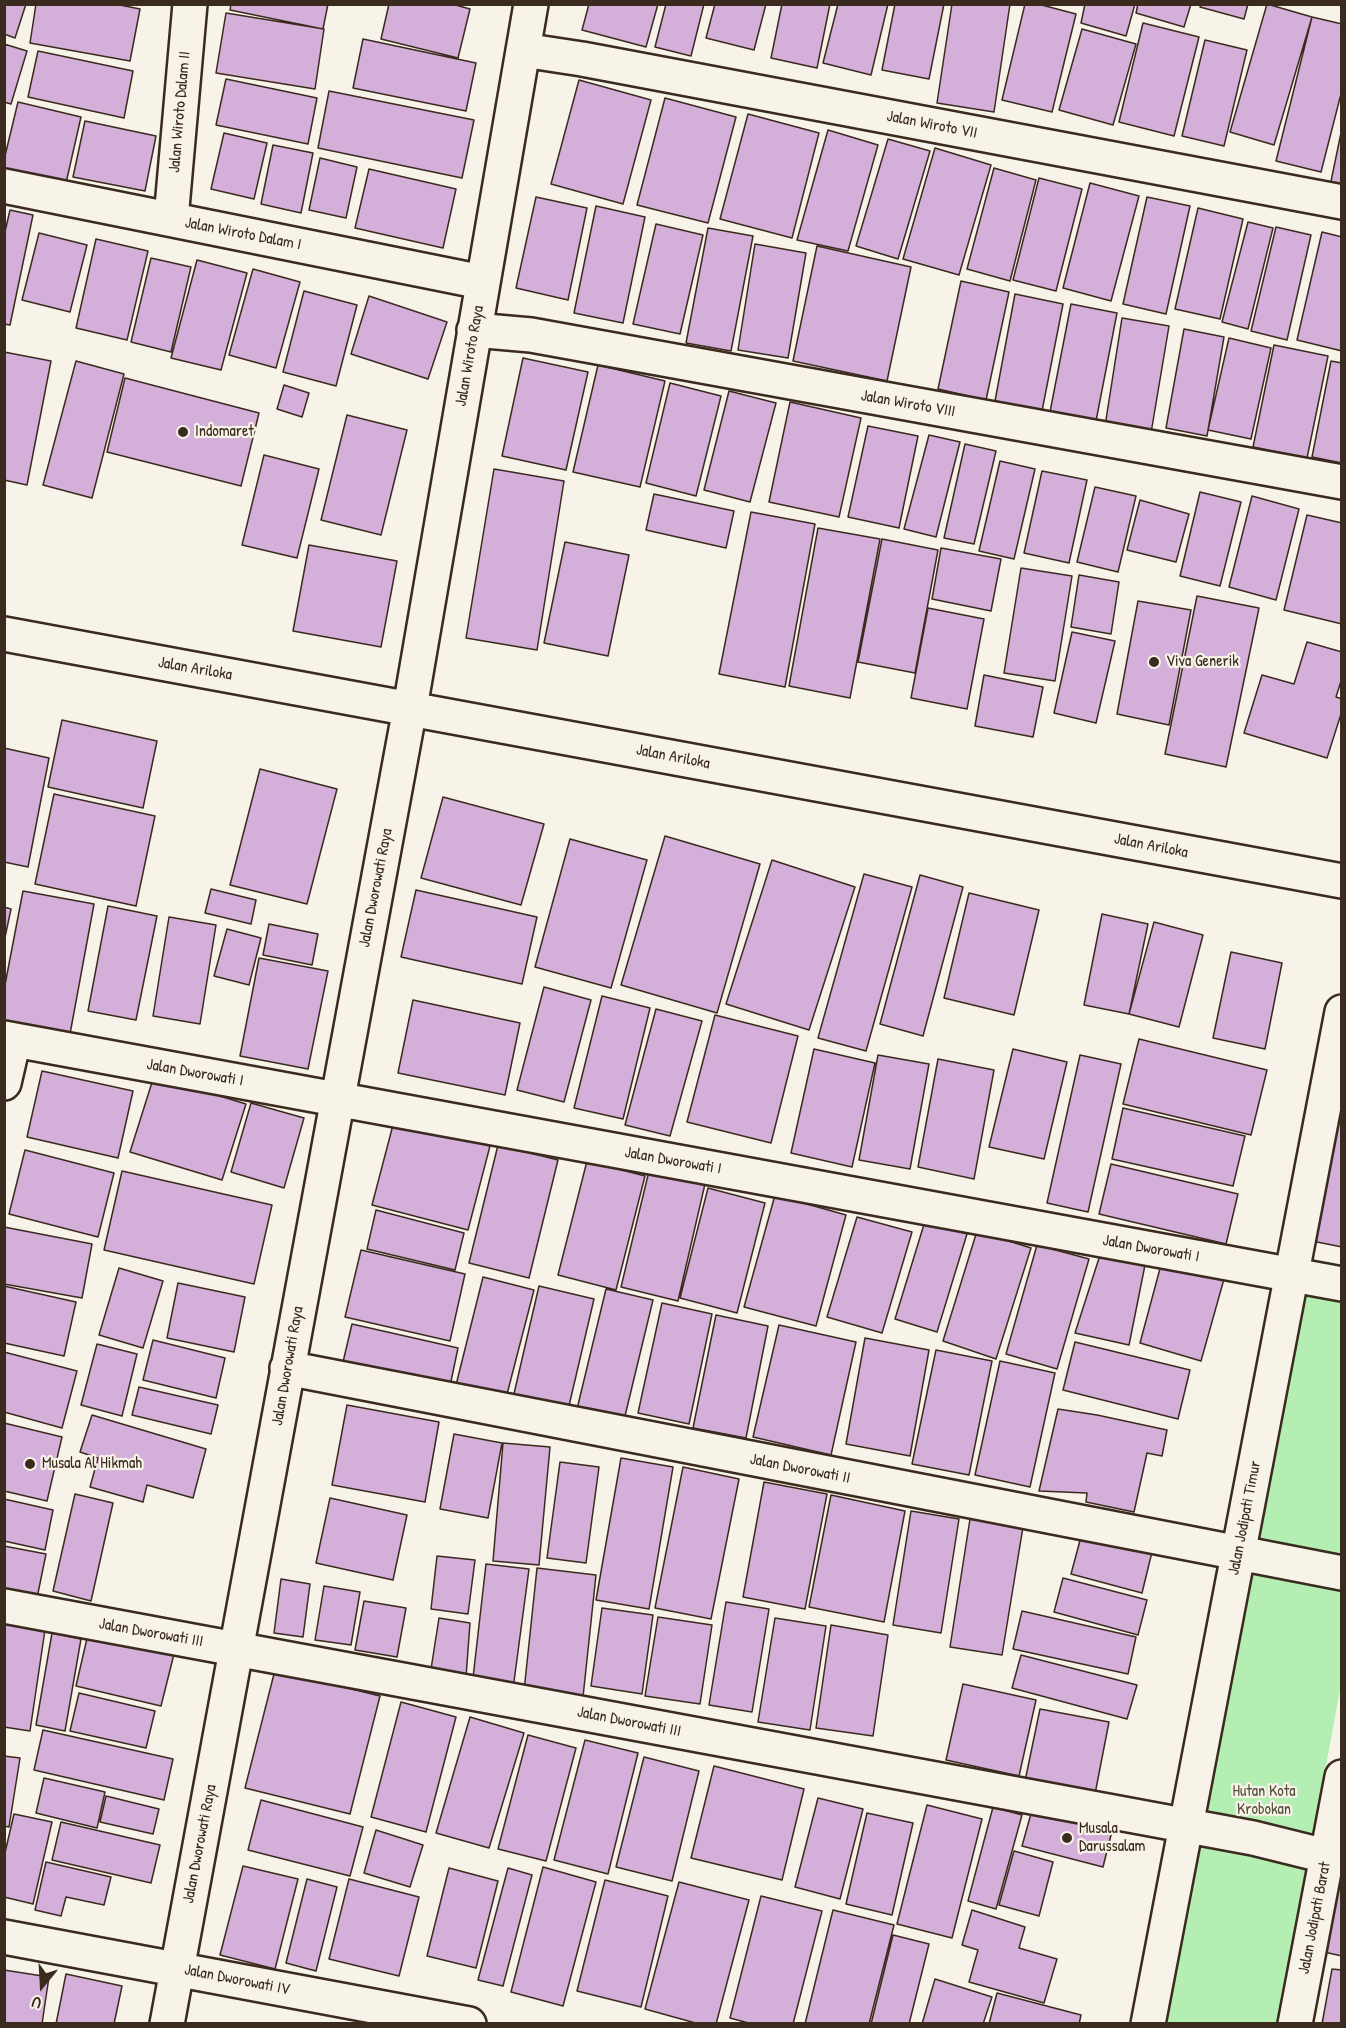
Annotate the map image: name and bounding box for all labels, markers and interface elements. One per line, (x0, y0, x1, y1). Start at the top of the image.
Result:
street label: Jalan Wiroto Dalam II (165, 50, 195, 174)
street label: Jalan Wiroto VII (885, 107, 979, 143)
street label: Jalan Wiroto Dalam I (183, 213, 303, 255)
street label: Jalan Wiroto Raya (452, 304, 488, 408)
street label: Jalan Wiroto VIII (859, 386, 957, 422)
place label: Indomaret (195, 422, 254, 442)
marker: Indomaret (176, 425, 190, 439)
place label: Viva Generik (1166, 652, 1239, 672)
street label: Jalan Ariloka (157, 653, 233, 685)
marker: Viva Generik (1147, 655, 1161, 669)
street label: Jalan Ariloka (634, 740, 712, 774)
street label: Jalan Dworowati Raya (355, 827, 397, 949)
street label: Jalan Ariloka (1112, 829, 1190, 863)
street label: Jalan Dworowati I (145, 1055, 245, 1091)
street label: Jalan Dworowati I (623, 1143, 723, 1179)
street label: Jalan Dworowati I (1101, 1231, 1201, 1267)
street label: Jalan Dworowati Raya (268, 1305, 308, 1427)
street label: Jalan Dworowati II (748, 1450, 852, 1488)
place label: Musala Al Hikmah (42, 1454, 142, 1474)
marker: Musala Al Hikmah (23, 1457, 37, 1471)
street label: Jalan Jodipati Timur (1224, 1459, 1266, 1577)
street label: Jalan Dworowati III (97, 1614, 205, 1652)
street label: Jalan Dworowati III (575, 1703, 683, 1741)
park label: Hutan Kota Krobokan (1232, 1782, 1296, 1820)
street label: Jalan Dworowati Raya (179, 1783, 221, 1905)
place label: Musala Darussalam (1079, 1819, 1145, 1857)
marker: Musala Darussalam (1060, 1831, 1074, 1845)
street label: Jalan Jodipati Barat (1295, 1860, 1335, 1976)
north arrow (12, 1956, 72, 2016)
street label: Jalan Dworowati IV (183, 1960, 291, 2000)
text: U (29, 1991, 44, 2015)

